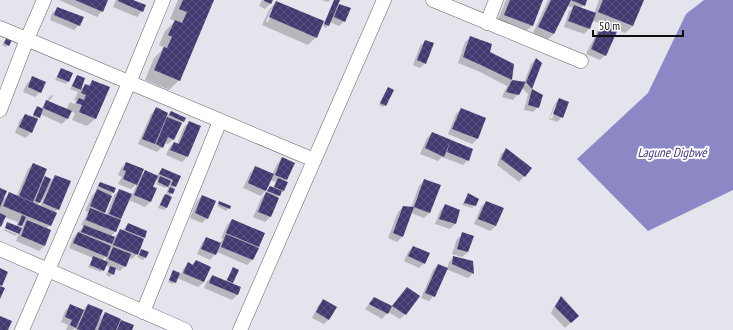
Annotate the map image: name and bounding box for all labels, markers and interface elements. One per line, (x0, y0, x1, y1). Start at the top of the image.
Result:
scale bar (593, 12, 683, 38)
text: 50 m (599, 18, 620, 33)
water label: Lagune Digbwé (637, 144, 708, 161)

